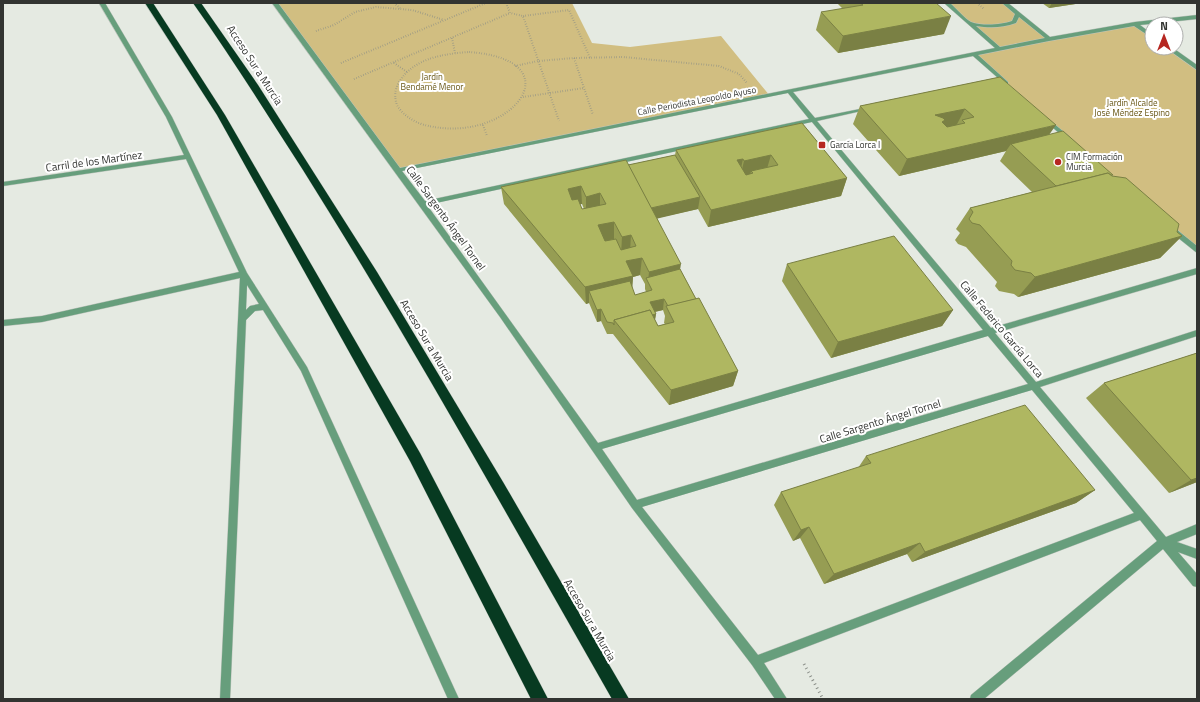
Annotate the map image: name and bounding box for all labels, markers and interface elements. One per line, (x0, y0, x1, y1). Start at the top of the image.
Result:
north arrow (1144, 16, 1184, 56)
text: N (1160, 18, 1168, 34)
street label: Acceso Sur a Murcia (223, 22, 287, 108)
park label: Jardín Bendamé Menor (400, 70, 464, 93)
street label: Calle Periodista Leopoldo Ayuso (637, 83, 757, 118)
park label: Jardín Alcalde José Méndez Espino (1094, 96, 1170, 119)
place label: García Lorca I (830, 138, 880, 151)
marker: García Lorca I (817, 140, 827, 150)
street label: Carril de los Martínez (45, 146, 143, 176)
place label: CIM Formación Murcia (1066, 150, 1123, 173)
marker: CIM Formación Murcia (1053, 157, 1063, 167)
street label: Calle Sargento Ángel Tornel (403, 162, 489, 274)
street label: Calle Federico García Lorca (957, 277, 1048, 381)
street label: Acceso Sur a Murcia (396, 296, 458, 384)
street label: Calle Sargento Ángel Tornel (817, 395, 943, 447)
street label: Acceso Sur a Murcia (560, 576, 620, 664)

